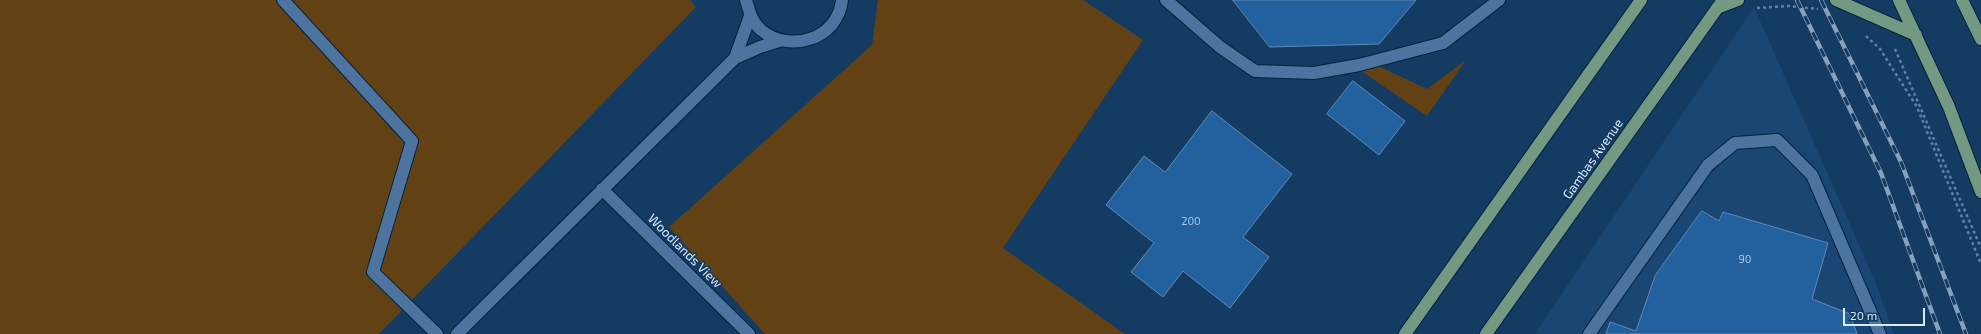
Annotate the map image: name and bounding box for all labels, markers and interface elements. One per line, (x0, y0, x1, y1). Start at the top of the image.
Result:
street label: Gambas Avenue (1560, 116, 1626, 202)
street label: Woodlands View (645, 211, 725, 291)
house number: 200 (1181, 214, 1201, 228)
house number: 90 (1739, 252, 1751, 266)
scale bar (1845, 300, 1927, 326)
text: 20 m (1850, 308, 1877, 322)

